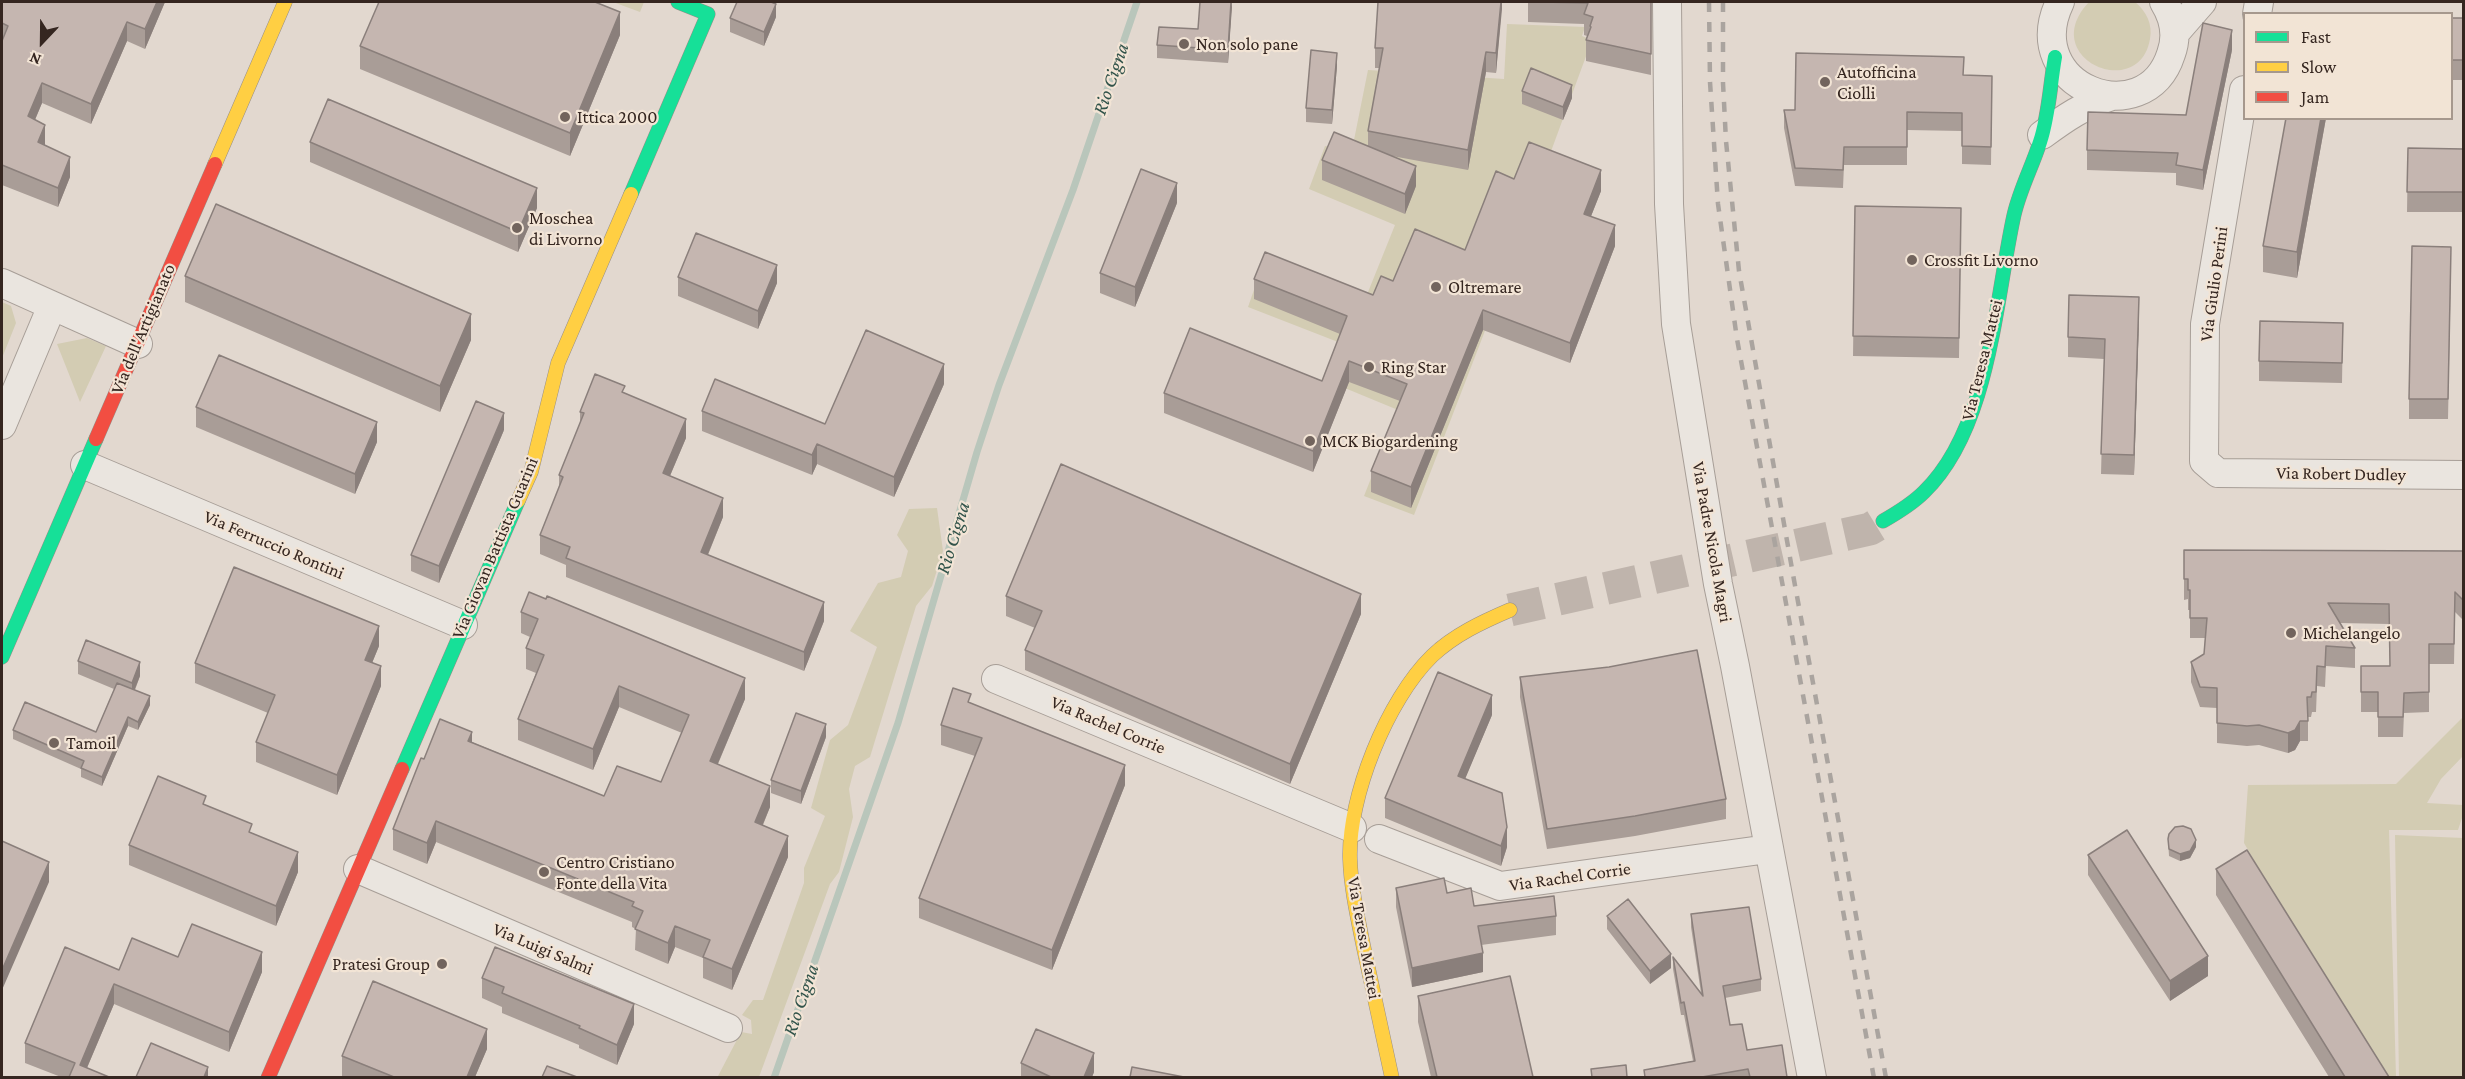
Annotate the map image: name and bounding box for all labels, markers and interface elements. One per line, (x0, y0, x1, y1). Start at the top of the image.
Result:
north arrow (12, 12, 72, 72)
legend (2243, 12, 2453, 120)
text: Fast (2301, 27, 2331, 47)
place label: Non solo pane (1196, 33, 1298, 55)
marker: Non solo pane (1177, 37, 1191, 51)
water label: Rio Cigna (1088, 40, 1134, 118)
text: N (27, 49, 43, 69)
text: Slow (2301, 57, 2336, 77)
place label: Autofficina Ciolli (1837, 61, 1916, 104)
marker: Autofficina Ciolli (1818, 75, 1832, 89)
text: Jam (2301, 87, 2329, 107)
place label: Ittica 2000 (577, 106, 657, 128)
marker: Ittica 2000 (558, 110, 572, 124)
place label: Moschea di Livorno (529, 207, 602, 250)
marker: Moschea di Livorno (510, 221, 524, 235)
street label: Via Giulio Perini (2195, 225, 2233, 343)
place label: Crossfit Livorno (1924, 249, 2038, 271)
marker: Crossfit Livorno (1905, 253, 1919, 267)
street label: Via dell'Artigianato (106, 261, 180, 397)
place label: Oltremare (1448, 276, 1521, 298)
marker: Oltremare (1429, 280, 1443, 294)
street label: Via Teresa Mattei (1957, 297, 2007, 423)
place label: Ring Star (1381, 356, 1446, 378)
marker: Ring Star (1362, 360, 1376, 374)
place label: MCK Biogardening (1322, 430, 1458, 452)
marker: MCK Biogardening (1303, 434, 1317, 448)
street label: Via Giovan Battista Guarini (447, 454, 543, 642)
street label: Via Padre Nicola Magri (1687, 460, 1737, 624)
street label: Via Robert Dudley (2276, 462, 2406, 486)
water label: Rio Cigna (931, 499, 975, 577)
street label: Via Ferruccio Rontini (201, 506, 347, 584)
place label: Michelangelo (2303, 622, 2401, 644)
marker: Michelangelo (2284, 626, 2298, 640)
street label: Via Rachel Corrie (1047, 691, 1169, 759)
place label: Tamoil (66, 732, 116, 754)
marker: Tamoil (47, 736, 61, 750)
place label: Centro Cristiano Fonte della Vita (556, 851, 675, 894)
street label: Via Rachel Corrie (1508, 858, 1632, 896)
marker: Centro Cristiano Fonte della Vita (537, 865, 551, 879)
street label: Via Teresa Mattei (1343, 875, 1385, 1001)
street label: Via Luigi Salmi (490, 918, 596, 980)
place label: Pratesi Group (332, 953, 430, 975)
marker: Pratesi Group (435, 957, 449, 971)
water label: Rio Cigna (778, 961, 824, 1039)

